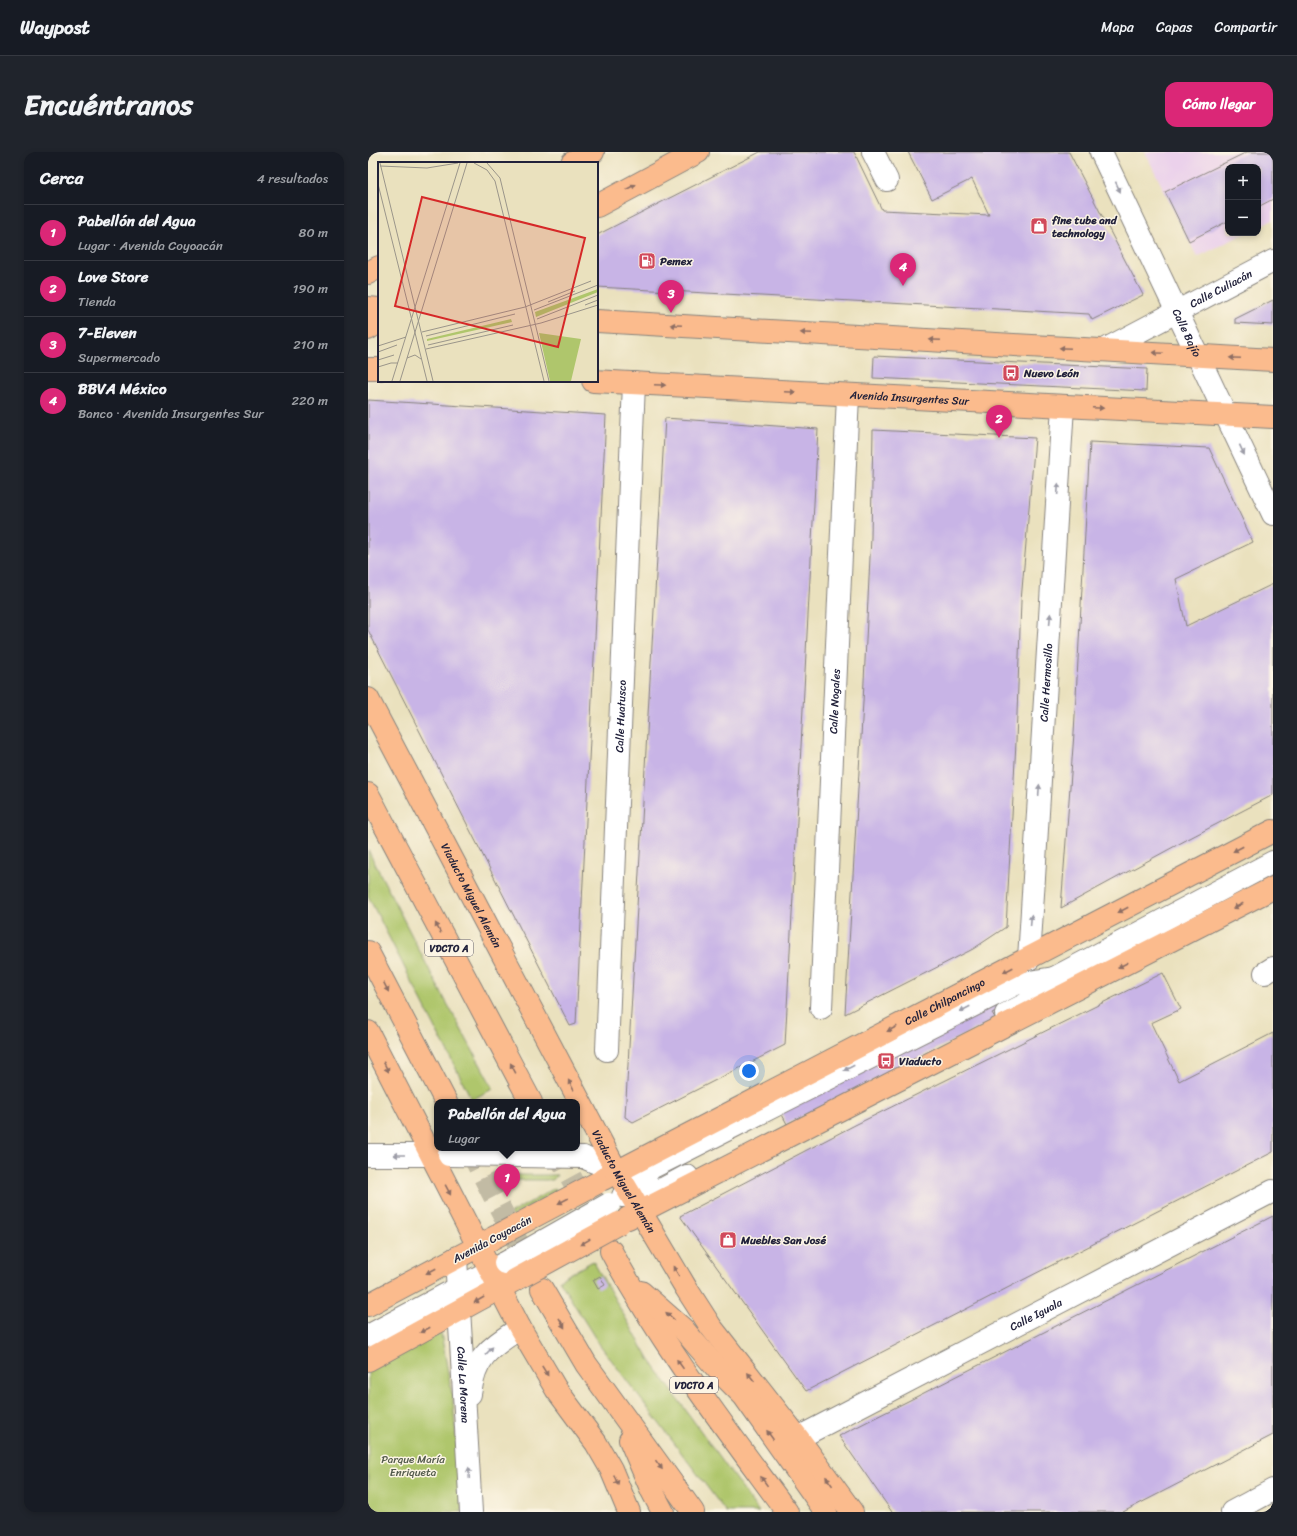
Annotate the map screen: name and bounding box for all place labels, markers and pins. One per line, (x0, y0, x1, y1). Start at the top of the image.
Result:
place label: fine tube and technology (1052, 211, 1118, 243)
shop icon: fine tube and technology (1029, 216, 1049, 236)
fuel station icon: Pemex (637, 251, 657, 271)
place label: Pemex (660, 252, 692, 271)
pin: 4 (890, 253, 916, 286)
pin: 3 (658, 280, 684, 313)
bus stop icon: Nuevo León (1001, 363, 1021, 383)
place label: Nuevo León (1023, 364, 1079, 383)
pin: 2 (986, 405, 1012, 438)
bus stop icon: Viaducto (876, 1051, 896, 1071)
place label: Viaducto (899, 1052, 942, 1071)
pin: 1 (494, 1164, 520, 1197)
shop icon: Muebles San José (718, 1230, 738, 1250)
place label: Muebles San José (740, 1231, 826, 1250)

